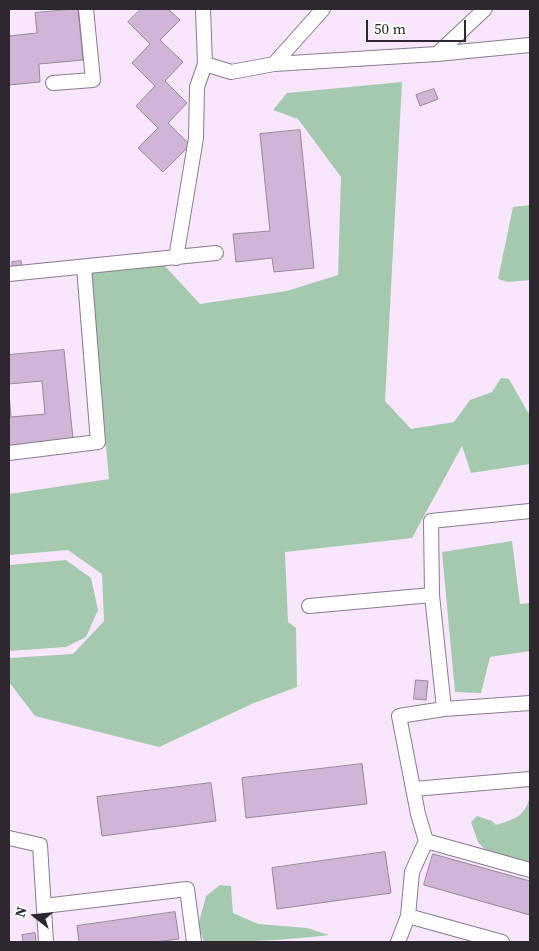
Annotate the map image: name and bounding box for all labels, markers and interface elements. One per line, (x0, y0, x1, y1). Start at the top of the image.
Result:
scale bar (369, 10, 469, 42)
text: 50 m (374, 18, 406, 39)
north arrow (10, 891, 60, 941)
text: N (10, 904, 32, 920)

